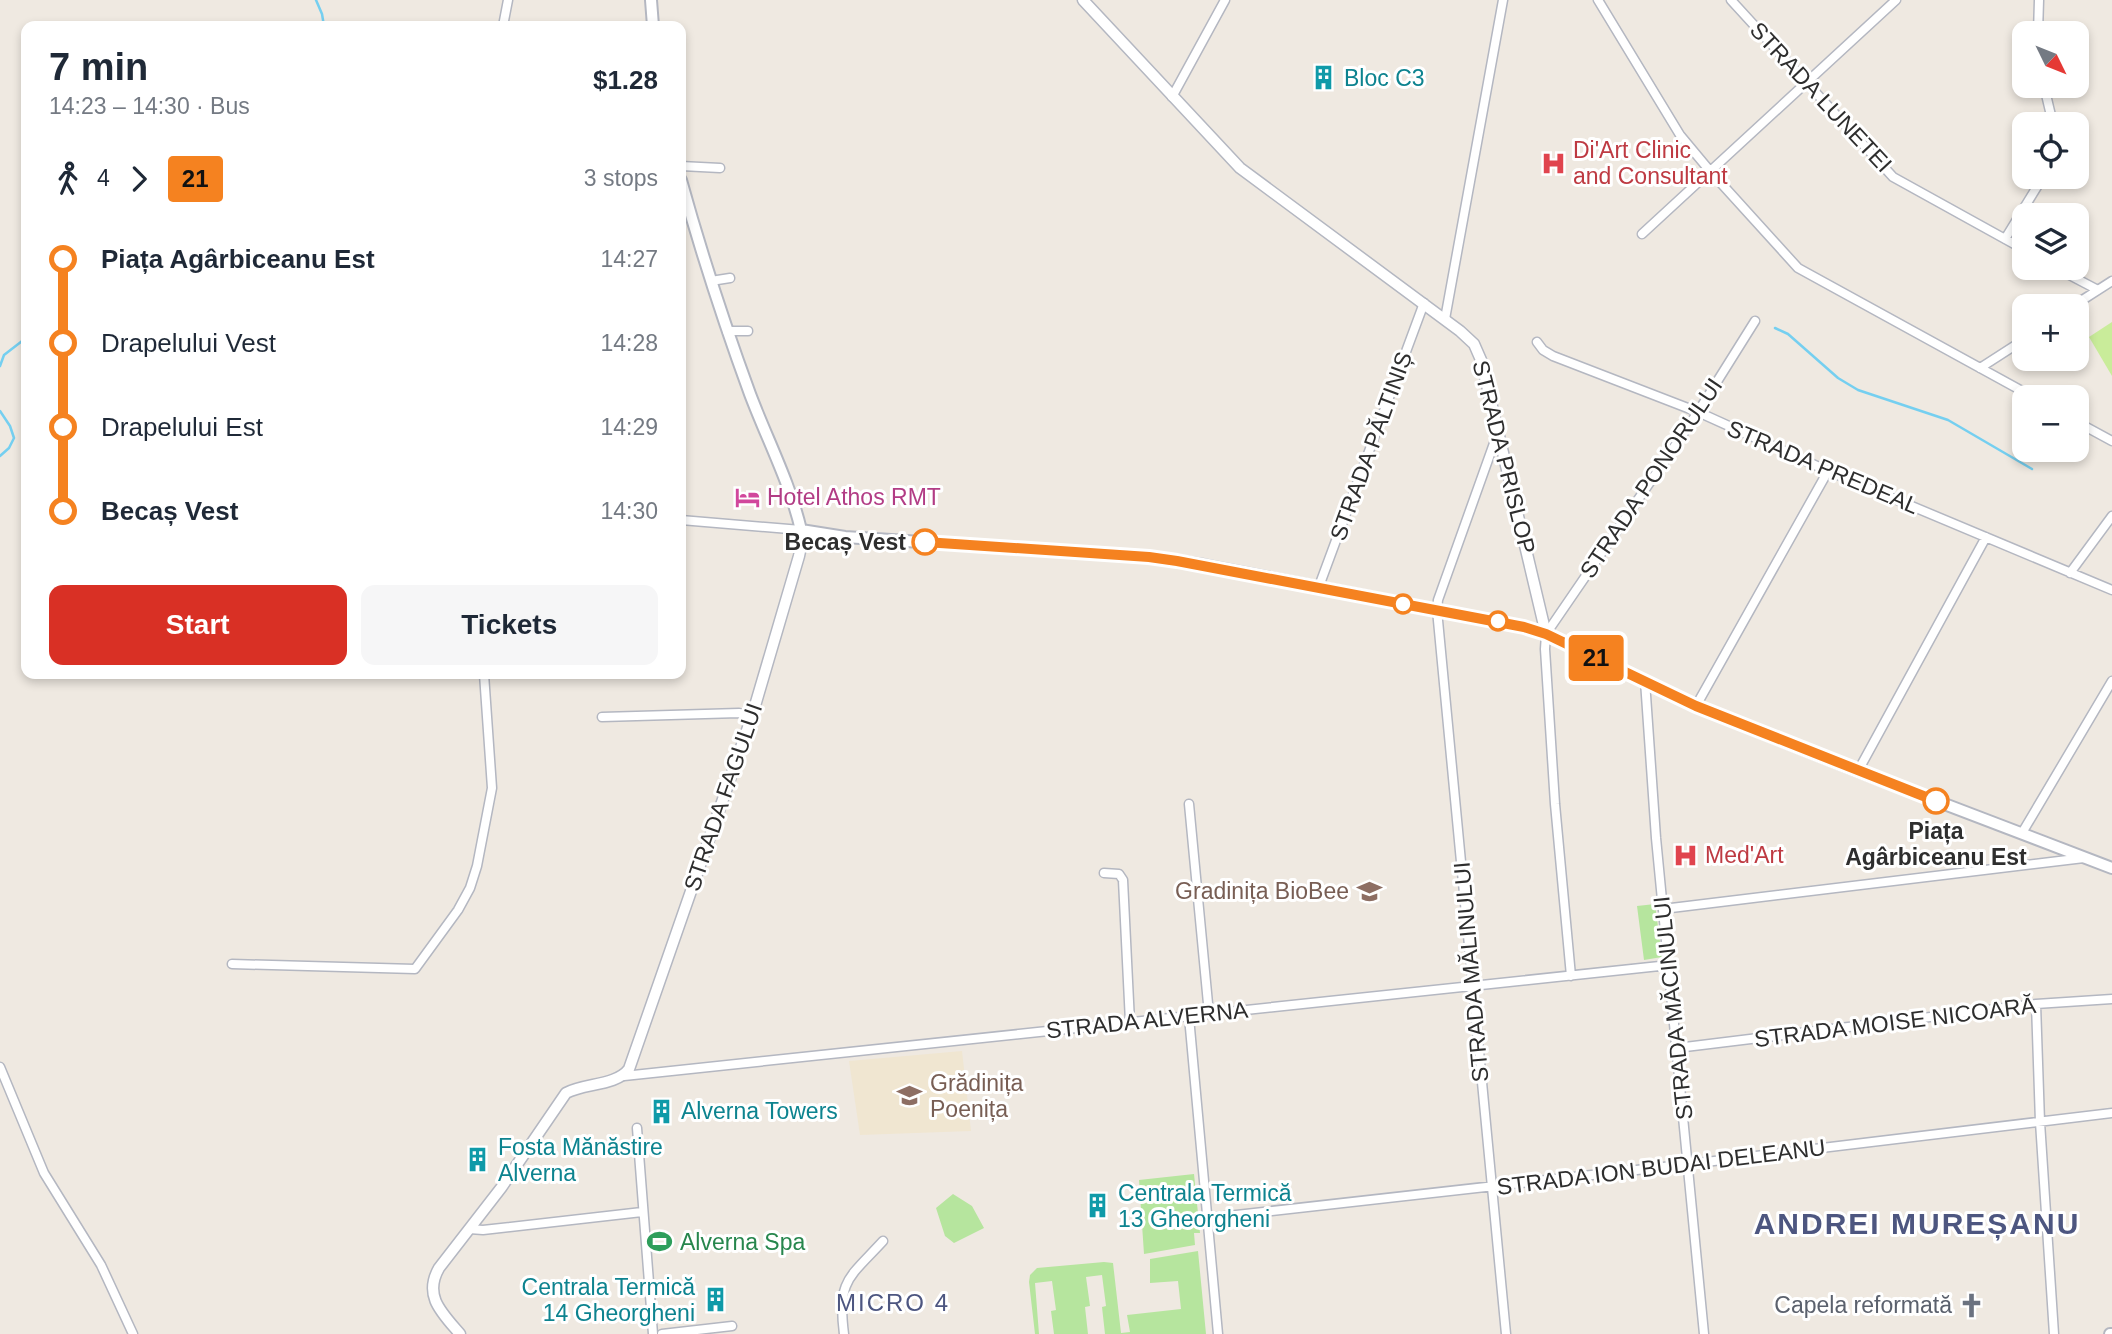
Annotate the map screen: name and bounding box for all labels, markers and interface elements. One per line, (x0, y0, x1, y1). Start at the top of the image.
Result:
street label: STRADA LUNETEI (1745, 17, 1897, 177)
north arrow (2012, 21, 2090, 98)
map controls (2012, 21, 2089, 462)
text: 7 min (49, 46, 148, 88)
building icon: Bloc C3 (1310, 64, 1338, 92)
text: $1.28 (593, 65, 658, 95)
place label: Bloc C3 (1344, 65, 1425, 91)
text: 14:23 – 14:30 · Bus (49, 93, 250, 119)
button: locate (2012, 112, 2089, 189)
place label: Di'Art Clinic and Consultant (1573, 137, 1728, 189)
hospital icon: Di'Art Clinic and Consultant (1539, 149, 1567, 177)
icon: walk (49, 160, 87, 198)
icon: forward (120, 160, 158, 198)
text: 4 (97, 165, 110, 191)
text: 21 (182, 165, 209, 192)
text: 3 stops (584, 165, 658, 191)
button: layers (2012, 203, 2089, 280)
text: Piața Agârbiceanu Est (101, 244, 375, 274)
text: 14:27 (600, 246, 658, 272)
button: + (2012, 294, 2089, 371)
text: Drapelului Vest (101, 328, 276, 358)
text: 14:28 (600, 330, 658, 356)
street label: STRADA PĂLTINIȘ (1325, 348, 1417, 544)
street label: STRADA PRISLOP (1467, 358, 1541, 556)
street label: STRADA PONORULUI (1574, 373, 1728, 583)
button: − (2012, 385, 2089, 462)
text: Drapelului Est (101, 412, 263, 442)
text: 14:29 (600, 414, 658, 440)
street label: STRADA PREDEAL (1723, 415, 1923, 519)
hotel icon: Hotel Athos RMT (733, 483, 761, 511)
place label: Hotel Athos RMT (767, 484, 941, 510)
text: Becaș Vest (101, 496, 238, 526)
text: 14:30 (600, 498, 658, 524)
place label: Becaș Vest (785, 529, 906, 556)
marker: Becaș Vest (912, 529, 938, 555)
button: Start (49, 585, 347, 665)
button: Tickets (361, 585, 658, 665)
unlabelled marker (1393, 594, 1413, 614)
unlabelled marker (1488, 611, 1508, 631)
line badge: 21 (1564, 635, 1628, 681)
text: 21 (1583, 644, 1609, 671)
street label: STRADA FAGULUI (679, 700, 767, 894)
marker: Piața Agârbiceanu Est (1923, 788, 1949, 814)
place label: Piața Agârbiceanu Est (1845, 818, 2027, 870)
hospital icon: Med'Art (1671, 841, 1699, 869)
place label: Med'Art (1705, 842, 1784, 868)
street label: STRADA MĂLINULUI (1448, 861, 1494, 1083)
school or university icon: Gradinița BioBee (1355, 877, 1383, 905)
place label: Gradinița BioBee (1175, 878, 1349, 904)
street label: STRADA MĂCINULUI (1648, 895, 1698, 1121)
street label: STRADA MOISE NICOARĂ (1753, 992, 2038, 1052)
street label: STRADA ALVERNA (1045, 996, 1250, 1044)
place label: Grădinița Poenița (930, 1070, 1024, 1122)
school or university icon: Grădinița Poenița (896, 1082, 924, 1110)
building icon: Alverna Towers (647, 1097, 675, 1125)
place label: Alverna Towers (681, 1098, 838, 1124)
place label: Fosta Mănăstire Alverna (498, 1134, 663, 1186)
street label: STRADA ION BUDAI DELEANU (1495, 1134, 1827, 1200)
building icon: Fosta Mănăstire Alverna (464, 1146, 492, 1174)
place label: Centrala Termică 13 Gheorgheni (1118, 1180, 1292, 1232)
building icon: Centrala Termică 13 Gheorgheni (1084, 1192, 1112, 1220)
district label: ANDREI MUREȘANU (1754, 1207, 2080, 1241)
sports icon: Alverna Spa (646, 1228, 674, 1256)
place label: Alverna Spa (680, 1229, 806, 1255)
place label: Centrala Termică 14 Gheorgheni (522, 1274, 695, 1326)
building icon: Centrala Termică 14 Gheorgheni (701, 1286, 729, 1314)
district label: MICRO 4 (836, 1289, 950, 1316)
church icon: Capela reformată (1958, 1291, 1986, 1319)
place label: Capela reformată (1774, 1292, 1952, 1318)

